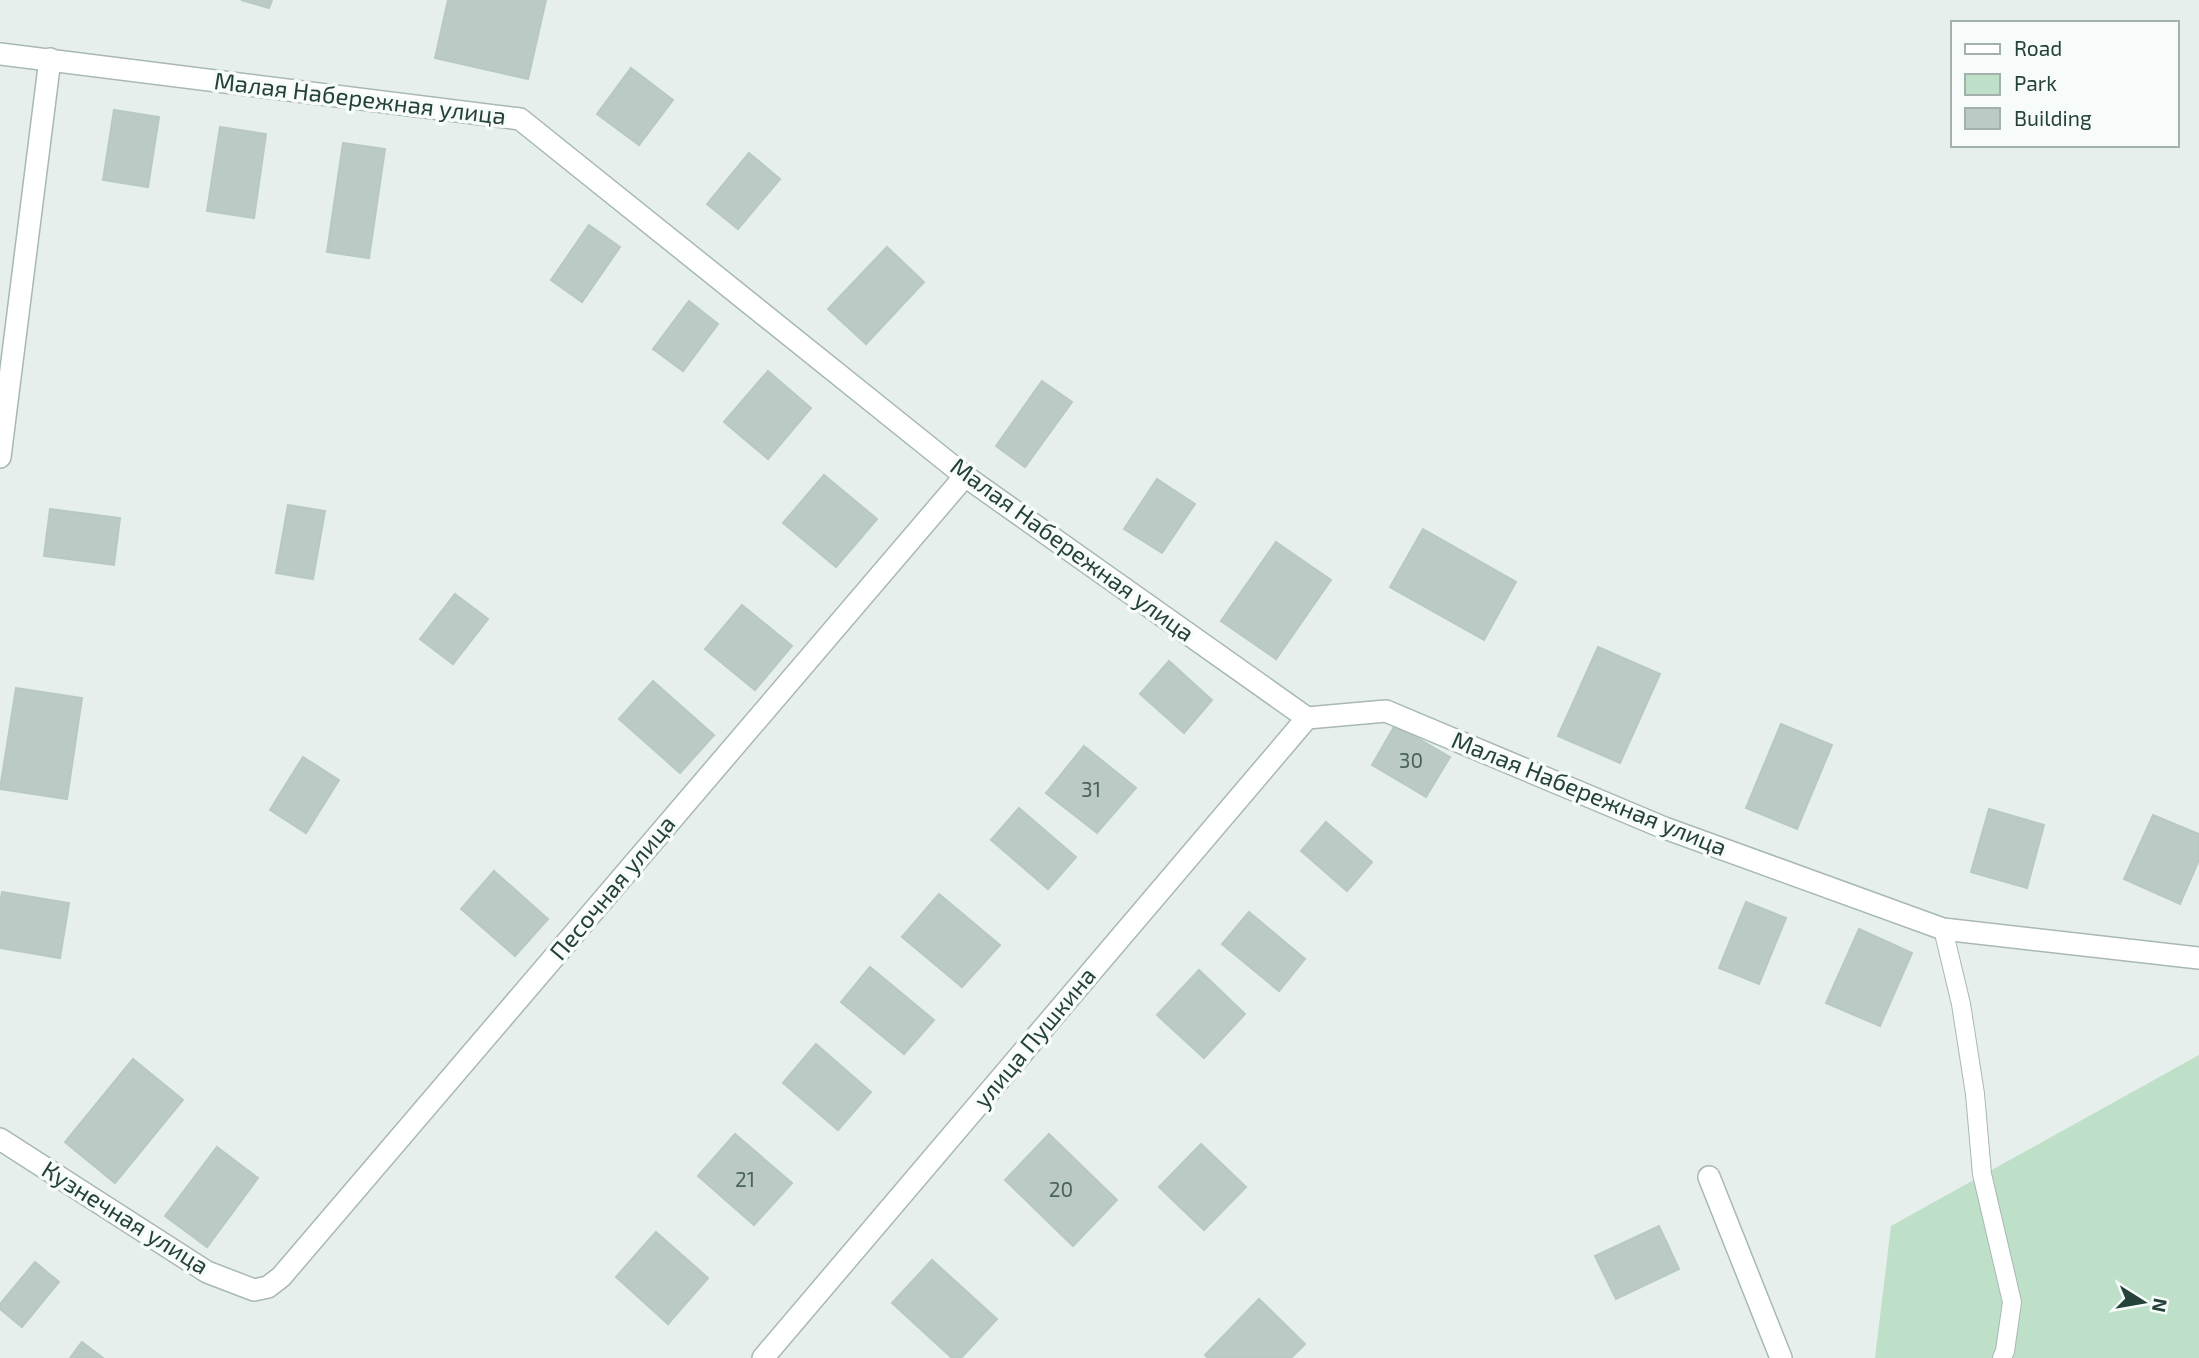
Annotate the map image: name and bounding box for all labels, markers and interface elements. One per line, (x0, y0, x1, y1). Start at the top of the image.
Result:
legend (1951, 21, 2178, 147)
text: Road (2014, 35, 2062, 60)
street label: Малая Набережная улица (212, 65, 508, 131)
text: Park (2014, 70, 2057, 95)
text: Building (2014, 105, 2092, 130)
street label: Малая Набережная улица (945, 451, 1200, 648)
street label: Малая Набережная улица (1448, 724, 1731, 862)
house number: 30 (1399, 747, 1423, 772)
house number: 31 (1081, 776, 1101, 801)
street label: Песочная улица (543, 809, 681, 966)
street label: улица Пушкина (967, 961, 1102, 1114)
street label: Кузнечная улица (37, 1154, 215, 1281)
house number: 21 (735, 1166, 755, 1191)
house number: 20 (1049, 1176, 1073, 1201)
north arrow (2108, 1267, 2178, 1337)
text: N (2148, 1296, 2173, 1314)

